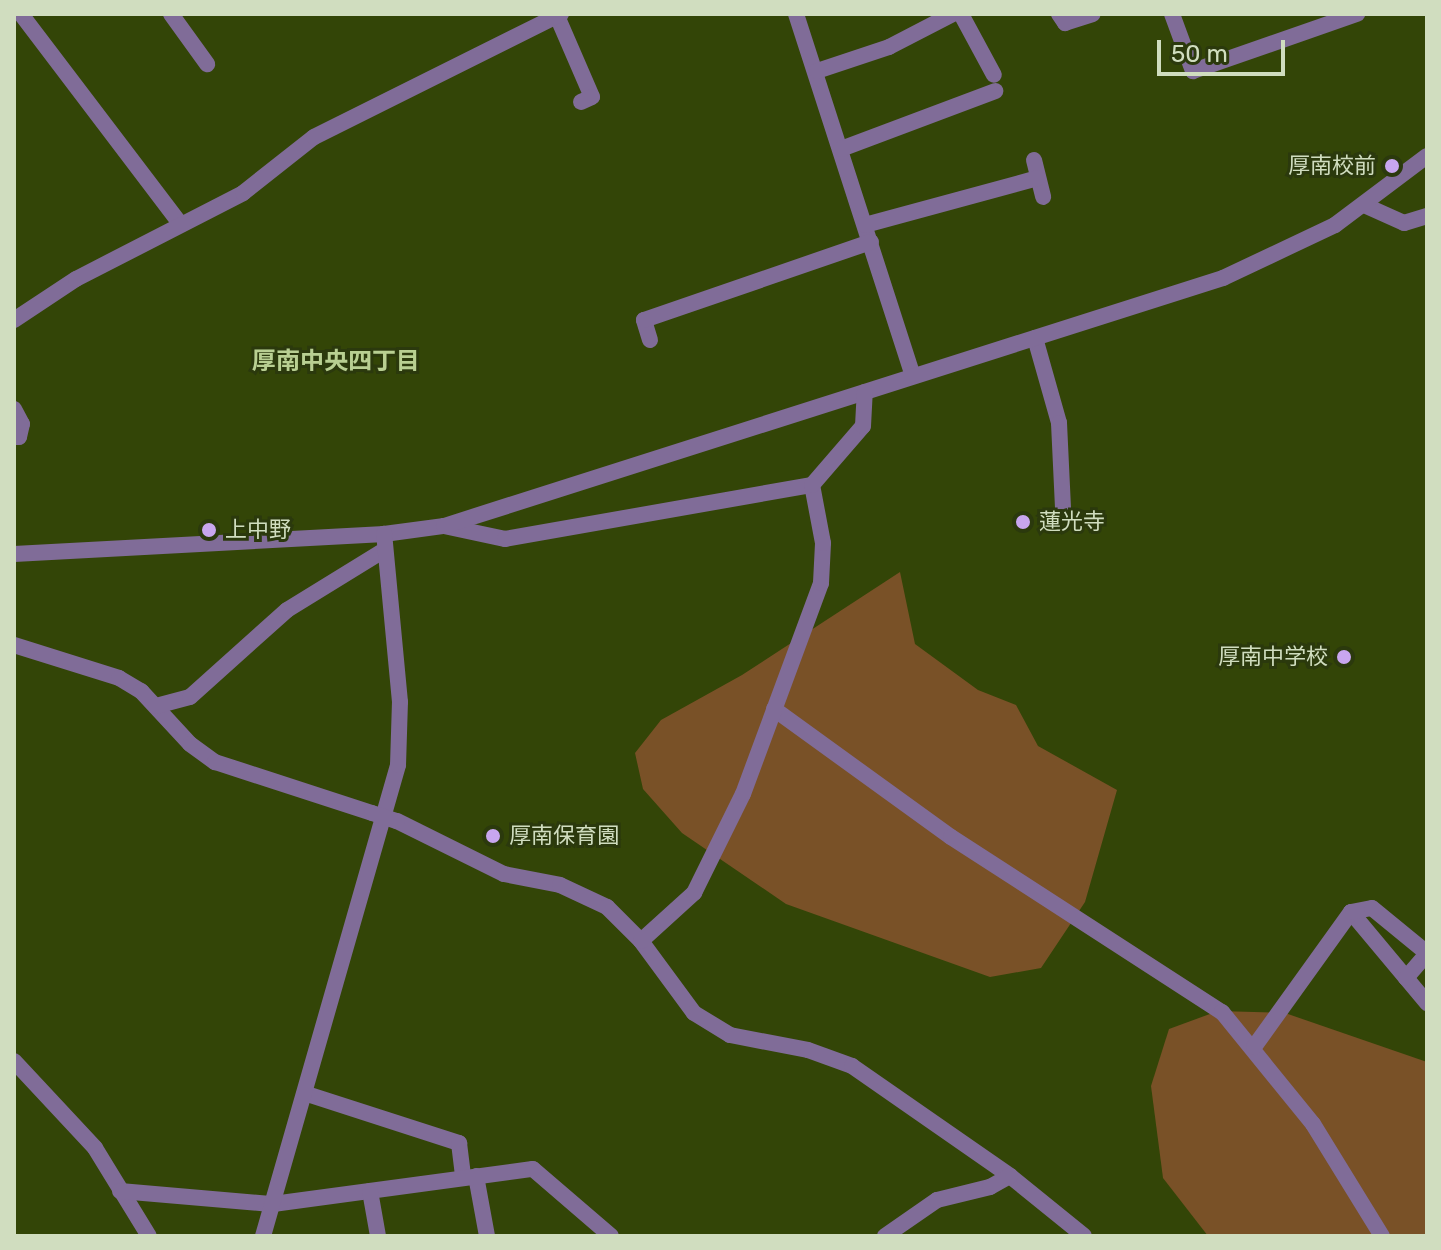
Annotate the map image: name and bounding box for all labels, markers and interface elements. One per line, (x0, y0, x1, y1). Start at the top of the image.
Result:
scale bar (1161, 24, 1289, 74)
text: 50 m (1171, 40, 1228, 68)
place label: 厚南校前 (1288, 153, 1376, 179)
marker: 厚南校前 (1383, 157, 1401, 175)
district label: 厚南中央四丁目 (252, 348, 420, 376)
place label: 蓮光寺 (1039, 509, 1105, 535)
marker: 蓮光寺 (1014, 513, 1032, 531)
place label: 上中野 (225, 517, 291, 543)
marker: 上中野 (200, 521, 218, 539)
place label: 厚南中学校 (1218, 644, 1328, 670)
marker: 厚南中学校 (1335, 648, 1353, 666)
place label: 厚南保育園 (509, 823, 619, 849)
marker: 厚南保育園 (484, 827, 502, 845)

